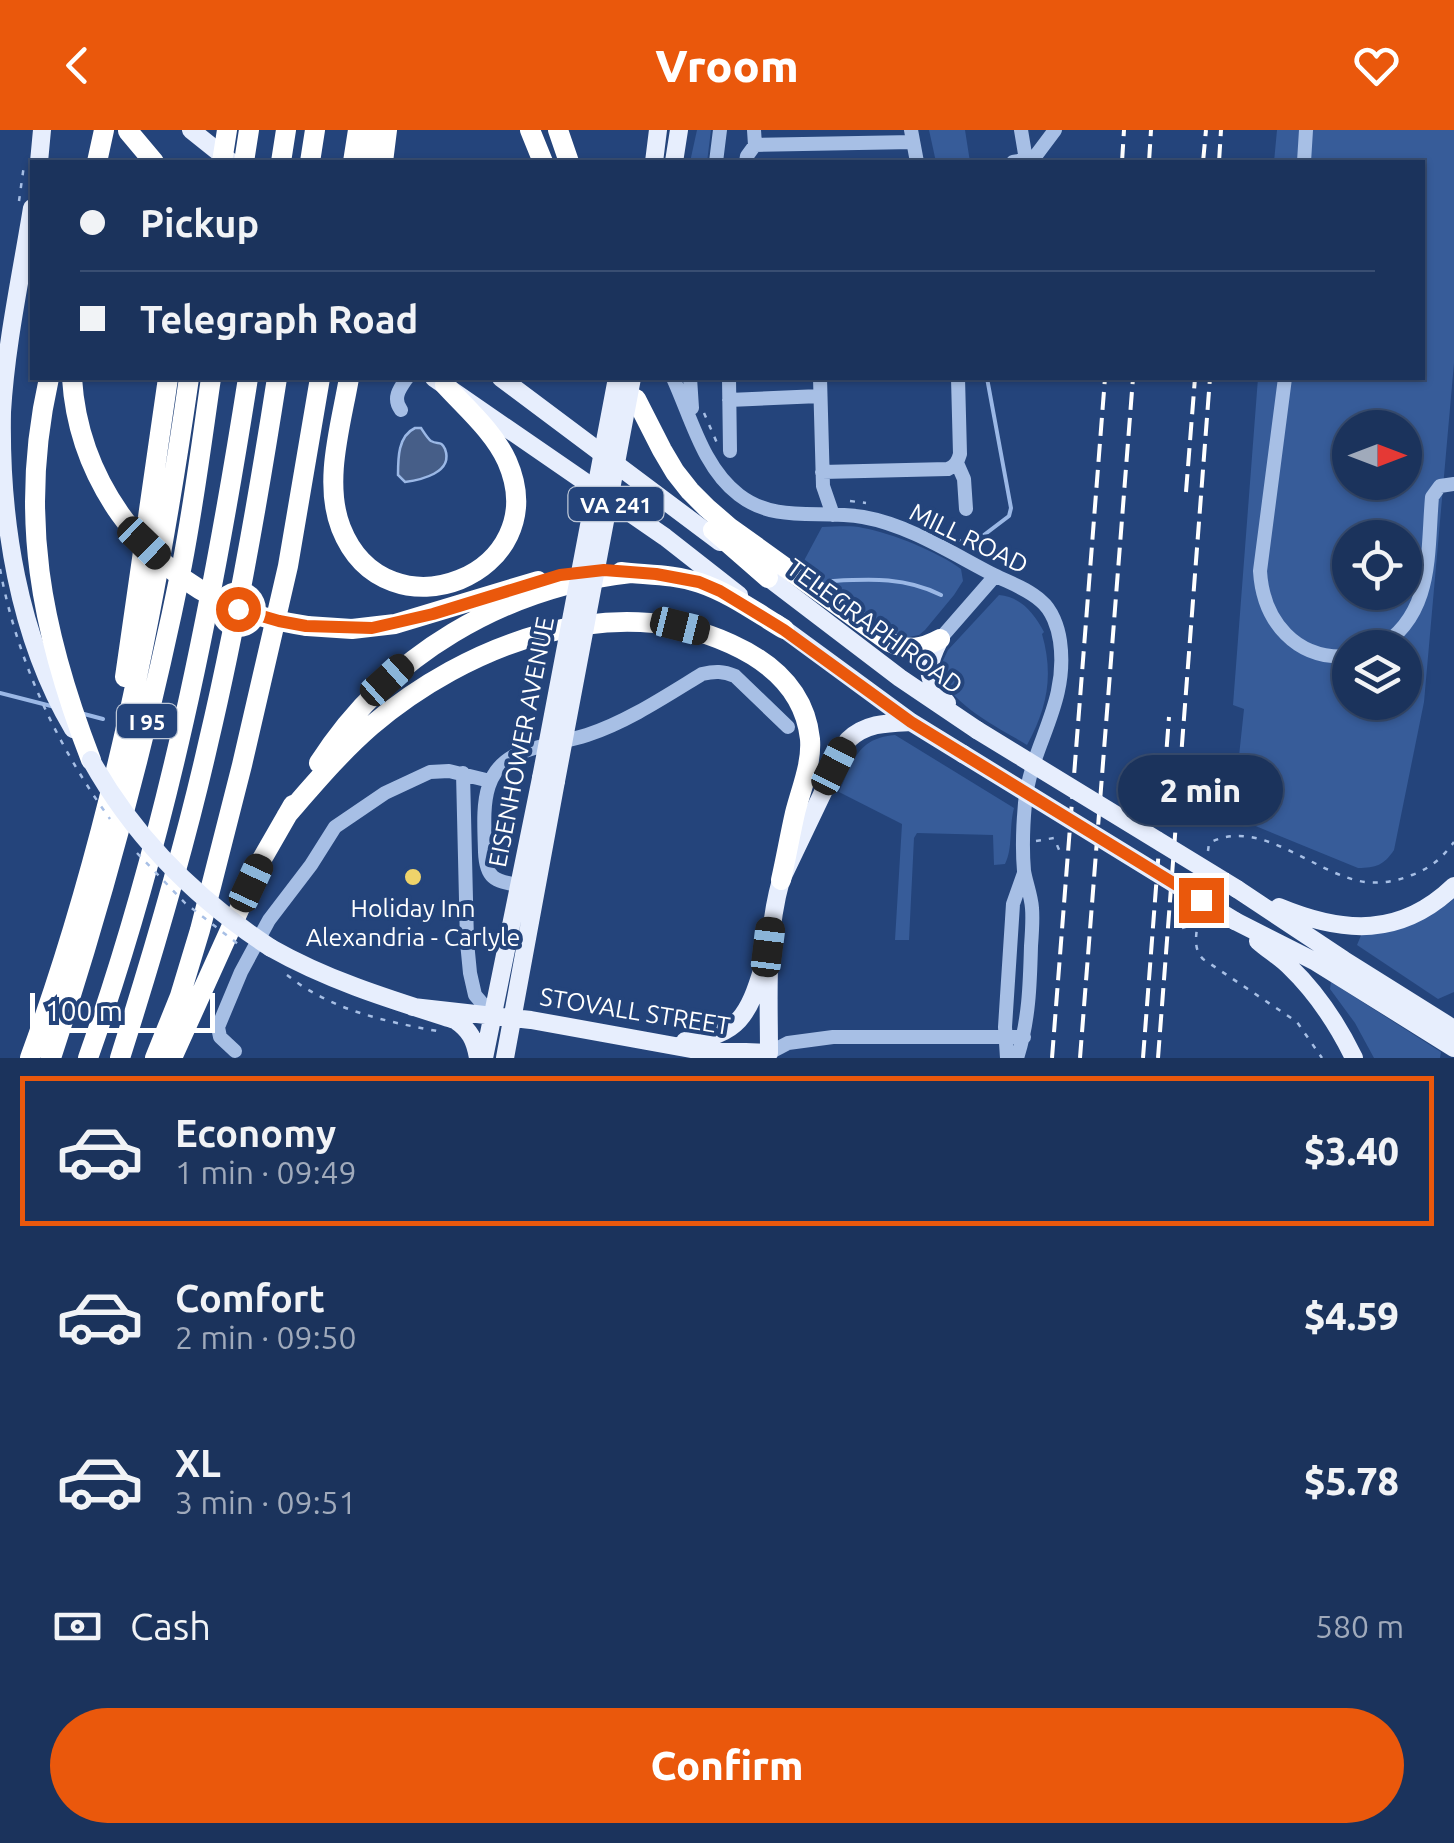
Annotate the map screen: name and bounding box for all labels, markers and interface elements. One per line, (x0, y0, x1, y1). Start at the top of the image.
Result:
icon: back (50, 38, 105, 93)
icon: heart (1349, 38, 1404, 93)
text: Vroom (655, 40, 799, 91)
text: Pickup (140, 202, 259, 244)
text: Telegraph Road (140, 298, 418, 340)
north arrow (1332, 410, 1422, 500)
map controls (1332, 410, 1422, 720)
road number: VA 241 (568, 487, 664, 521)
street label: MILL ROAD (905, 497, 1033, 579)
car (112, 511, 176, 575)
button: locate (1332, 520, 1422, 610)
street label: TELEGRAPH ROAD (782, 553, 968, 699)
route start (216, 587, 261, 632)
car (647, 604, 713, 648)
street label: EISENHOWER AVENUE (483, 614, 559, 870)
button: layers (1332, 630, 1422, 720)
car (355, 649, 419, 711)
road number: I 95 (117, 704, 177, 738)
car (807, 732, 861, 800)
callout: 2 min (1118, 755, 1284, 825)
text: 2 min (1160, 772, 1241, 808)
car (225, 849, 277, 917)
marker: Holiday Inn Alexandria - Carlyle (402, 866, 424, 888)
route end (1179, 878, 1224, 923)
place label: Holiday Inn Alexandria - Carlyle (306, 894, 520, 951)
car (749, 915, 787, 979)
street label: STOVALL STREET (538, 982, 732, 1040)
scale bar (30, 988, 215, 1033)
text: 100 m (45, 995, 123, 1026)
icon: car (55, 1106, 145, 1196)
text: Economy (175, 1112, 336, 1154)
text: $3.40 (1304, 1130, 1399, 1172)
text: 1 min · 09:49 (175, 1154, 357, 1190)
icon: car (55, 1271, 145, 1361)
text: Comfort (175, 1277, 325, 1319)
text: $4.59 (1304, 1295, 1399, 1337)
text: 2 min · 09:50 (175, 1319, 357, 1355)
icon: car (55, 1436, 145, 1526)
text: XL (175, 1442, 221, 1484)
text: $5.78 (1304, 1460, 1399, 1502)
text: 3 min · 09:51 (175, 1484, 357, 1520)
icon: cash (50, 1599, 105, 1654)
text: Cash (130, 1605, 211, 1647)
text: 580 m (1315, 1608, 1404, 1644)
button: Confirm (50, 1708, 1404, 1823)

